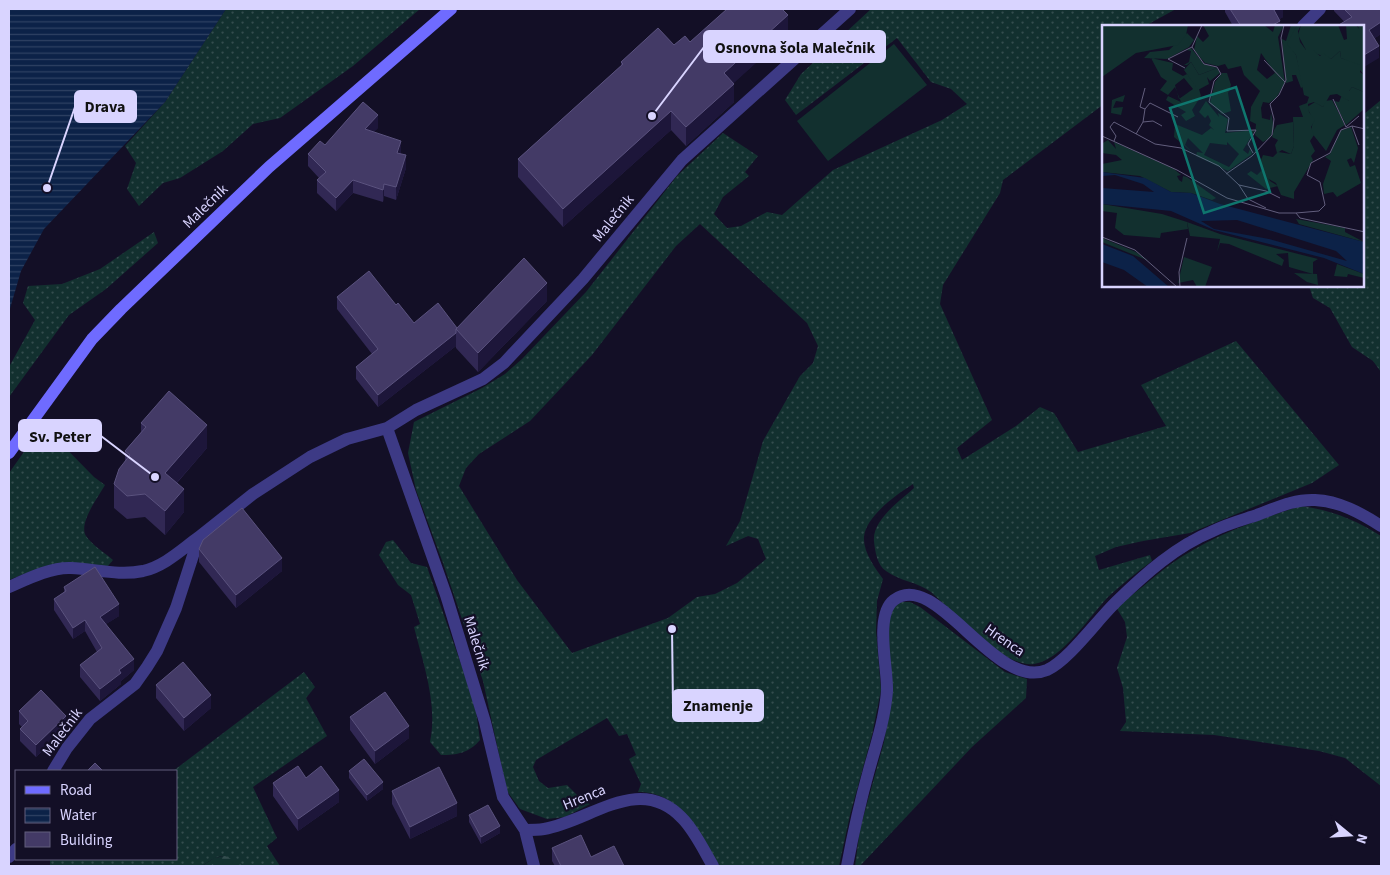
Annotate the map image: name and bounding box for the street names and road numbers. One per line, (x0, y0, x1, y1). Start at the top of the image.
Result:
street label: Malečnik (178, 179, 233, 233)
street label: Malečnik (588, 190, 639, 247)
street label: Malečnik (458, 613, 495, 673)
street label: Hrenca (980, 619, 1029, 662)
street label: Malečnik (37, 703, 88, 761)
street label: Hrenca (560, 779, 609, 816)

